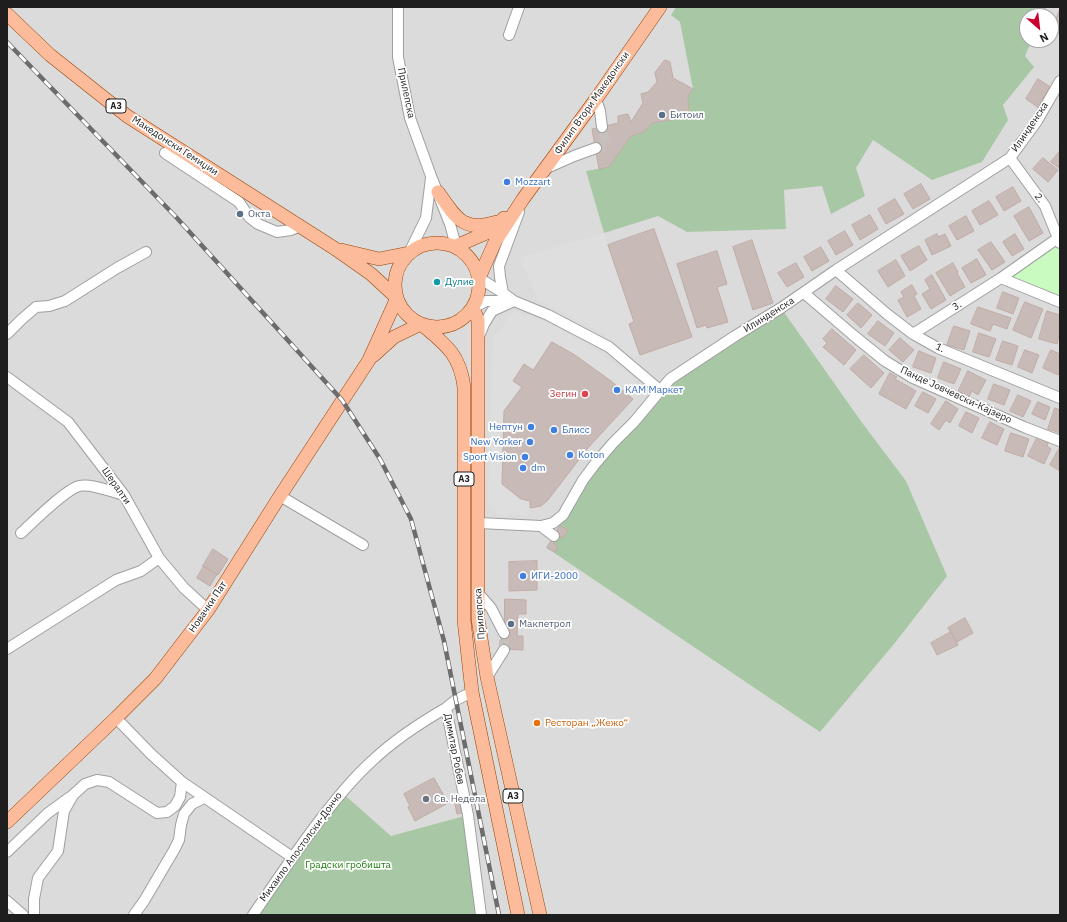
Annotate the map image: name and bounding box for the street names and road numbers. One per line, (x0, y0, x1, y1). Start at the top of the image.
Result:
street label: Филип Втори Македонски (552, 49, 632, 157)
street label: Прилепска (395, 67, 417, 119)
road number: A3 (106, 99, 126, 113)
street label: Илинденска (1009, 100, 1051, 154)
street label: Македонски Гемиџии (130, 114, 220, 178)
street label: 2. (1032, 191, 1046, 205)
street label: Илинденска (741, 295, 797, 335)
street label: 3. (950, 299, 964, 313)
street label: 1. (934, 341, 946, 355)
street label: Панде Јовчевски-Кајзеро (898, 364, 1014, 426)
street label: Шералти (99, 465, 133, 507)
road number: A3 (454, 472, 474, 486)
street label: Новачки Пат (186, 579, 230, 635)
street label: Прилепска (472, 588, 488, 640)
street label: Димитар Робев (441, 712, 467, 786)
road number: A3 (503, 789, 523, 803)
street label: Михаило Апостолски-Дончо (257, 790, 345, 904)

